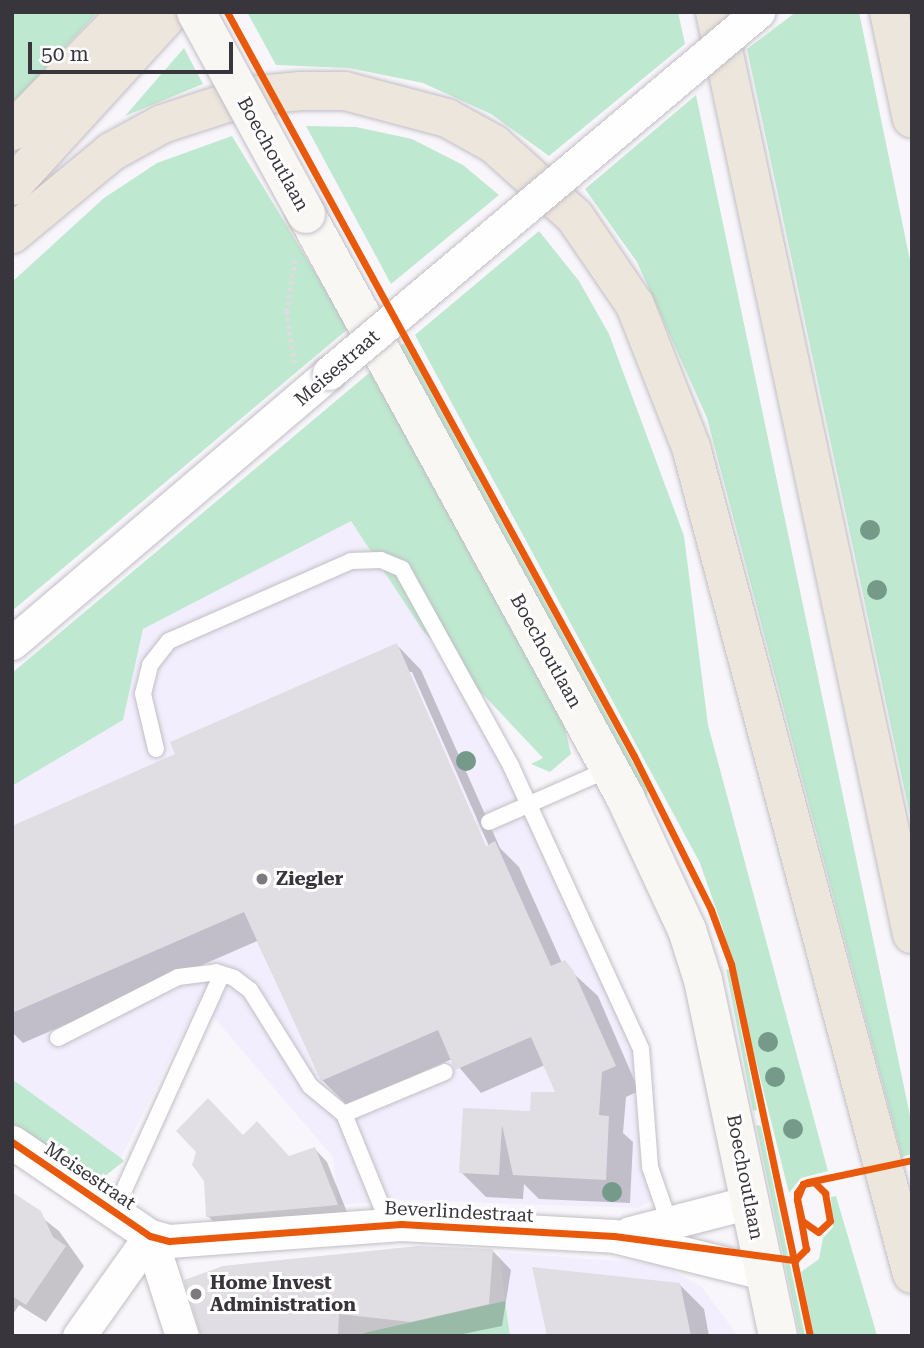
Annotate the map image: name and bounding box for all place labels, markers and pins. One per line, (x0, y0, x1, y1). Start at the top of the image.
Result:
place label: Ziegler (276, 868, 343, 890)
marker: Ziegler (254, 871, 270, 887)
place label: Home Invest Administration (210, 1272, 356, 1316)
marker: Home Invest Administration (188, 1286, 204, 1302)

